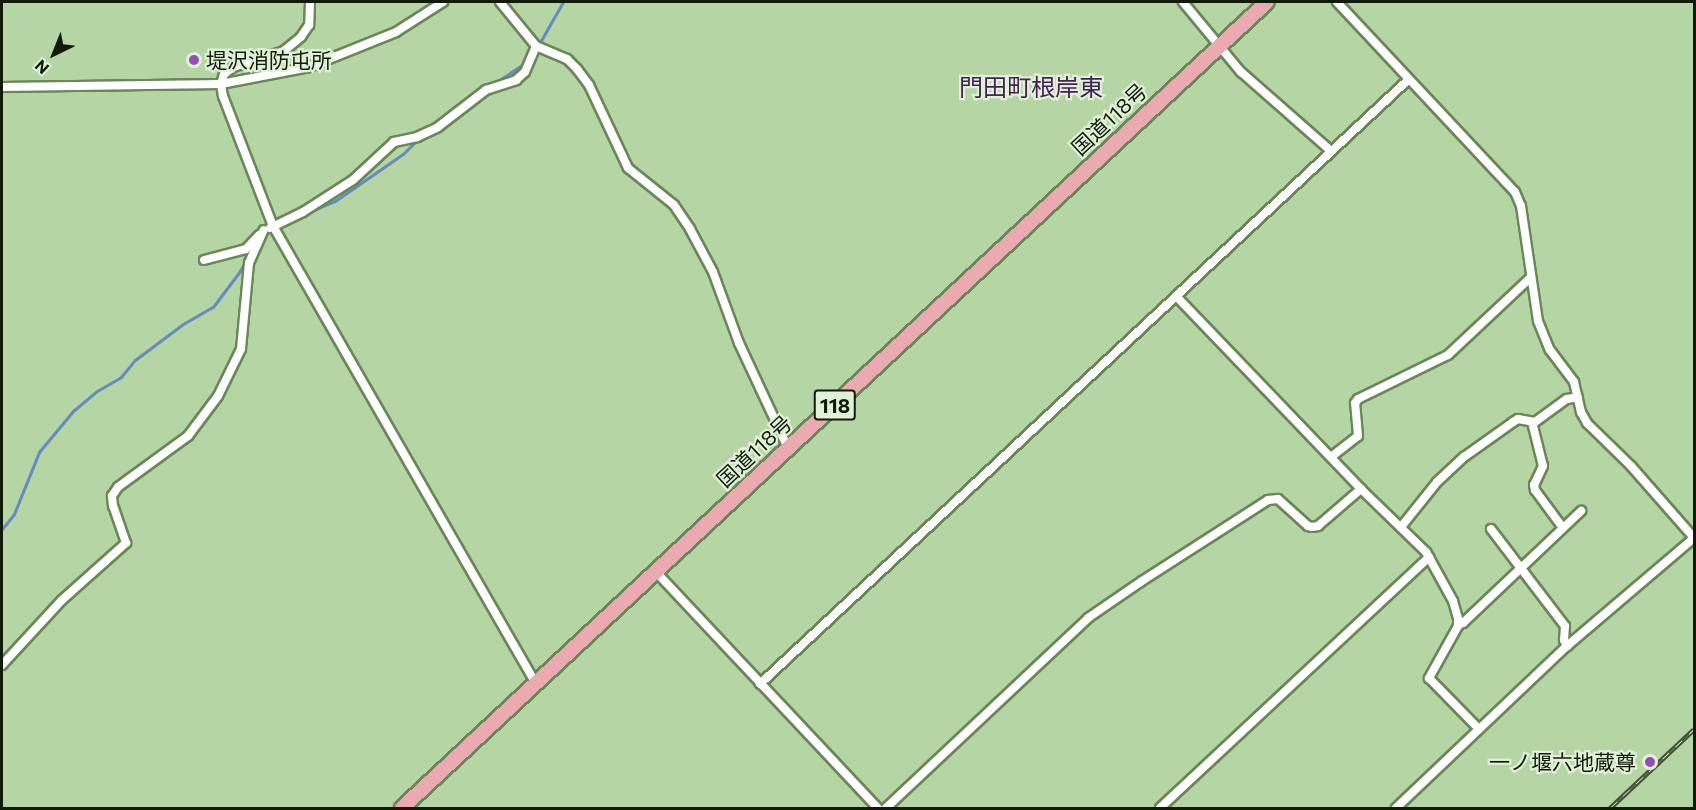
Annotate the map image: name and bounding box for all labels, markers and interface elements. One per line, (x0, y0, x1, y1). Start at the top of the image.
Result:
north arrow (24, 24, 84, 84)
place label: 堤沢消防屯所 (206, 47, 332, 73)
marker: 堤沢消防屯所 (187, 53, 201, 67)
text: N (31, 56, 52, 79)
district label: 門田町根岸東 (959, 73, 1103, 101)
street label: 国道118号 (1066, 78, 1152, 160)
road number: 118 (812, 388, 858, 422)
street label: 国道118号 (711, 410, 797, 492)
place label: 一ノ堰六地蔵尊 (1489, 749, 1636, 775)
marker: 一ノ堰六地蔵尊 (1641, 753, 1659, 771)

